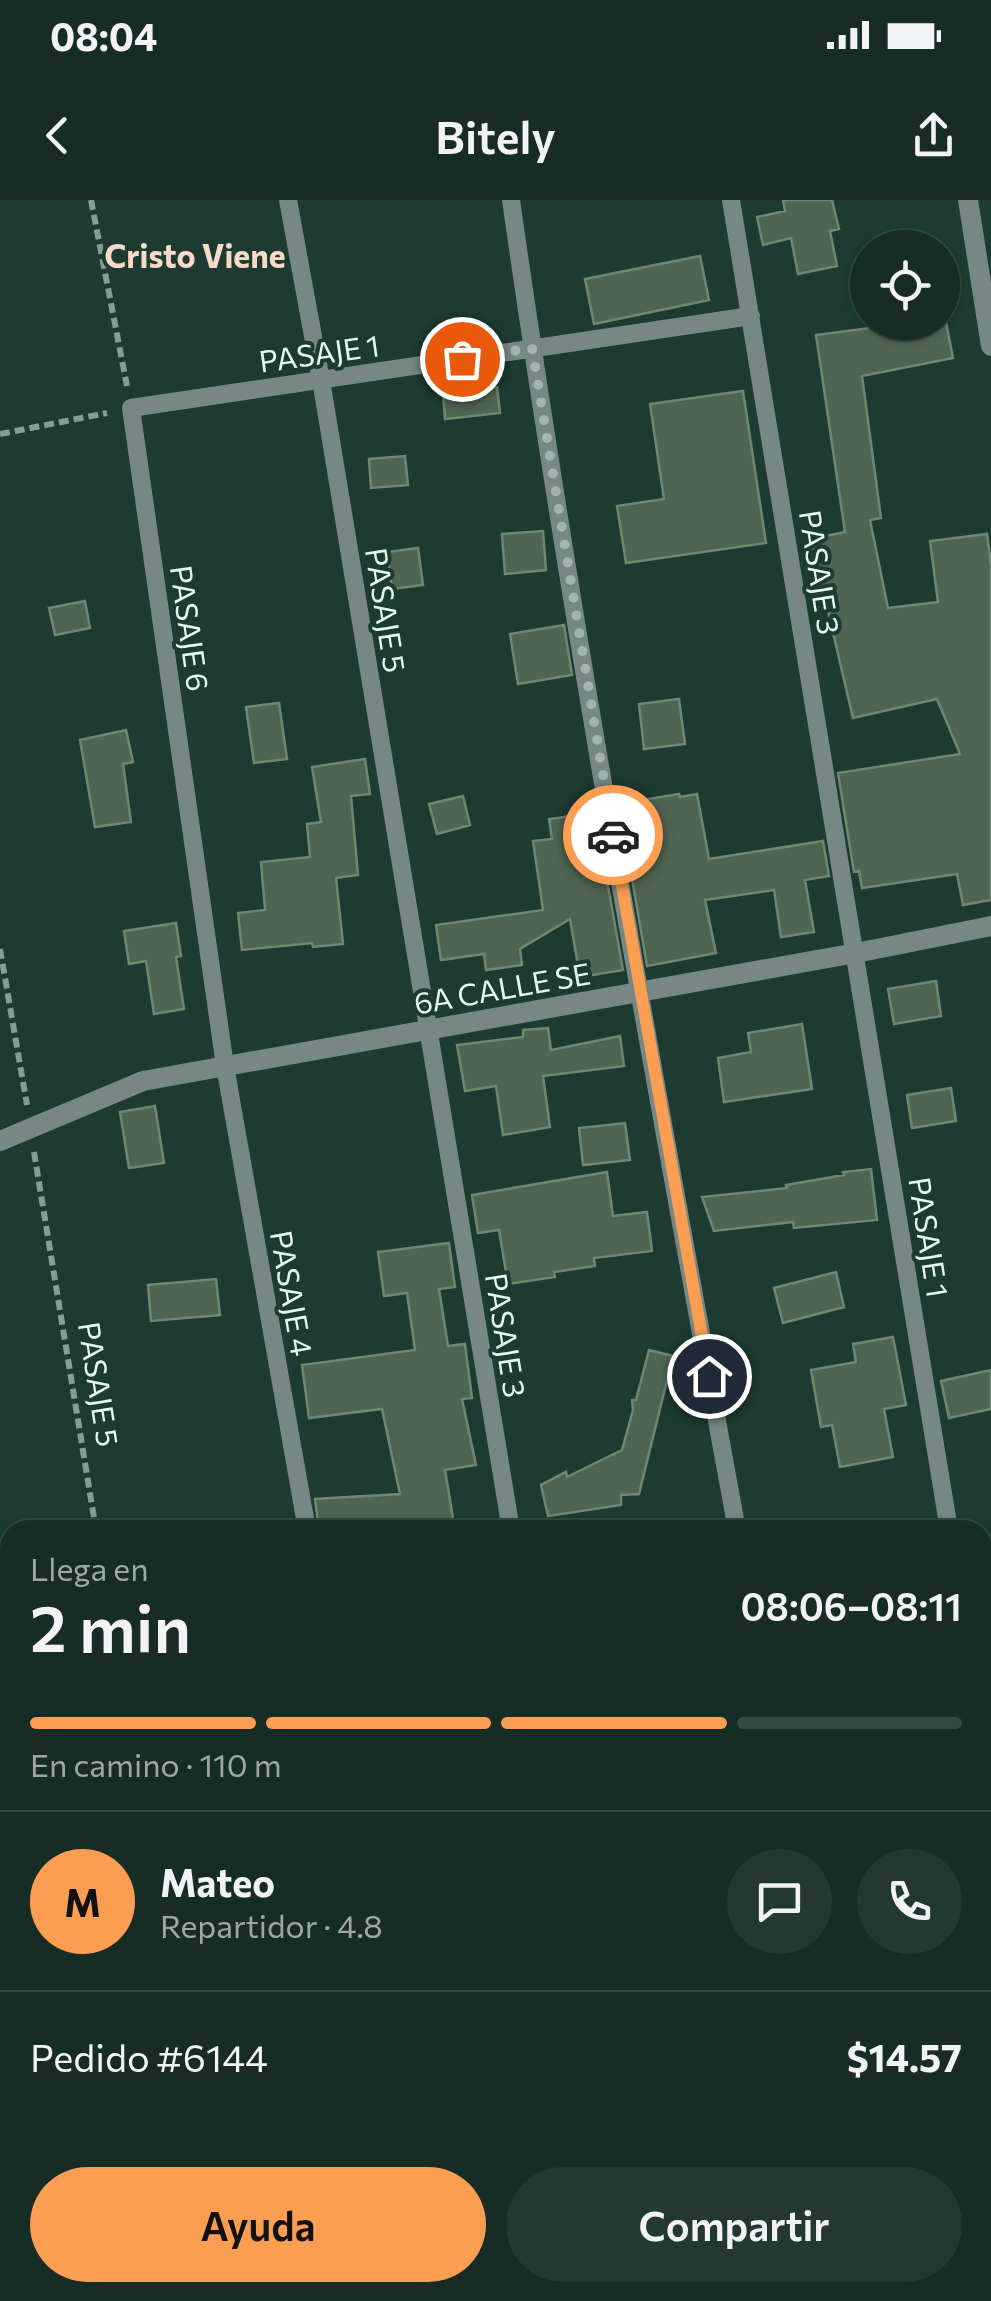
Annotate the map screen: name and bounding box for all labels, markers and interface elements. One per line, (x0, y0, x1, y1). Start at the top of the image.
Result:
text: 08:04 (50, 12, 157, 59)
icon: back (30, 108, 85, 163)
text: Bitely (435, 108, 556, 163)
icon: share (906, 108, 961, 163)
map controls (850, 230, 960, 340)
button: locate (850, 230, 960, 340)
district label: Cristo Viene (104, 235, 286, 275)
pin (420, 317, 505, 402)
street label: PASAJE 1 (256, 325, 382, 379)
icon: bag (435, 332, 490, 387)
street label: PASAJE 3 (793, 507, 849, 637)
street label: PASAJE 5 (359, 545, 415, 675)
street label: PASAJE 6 (164, 563, 218, 693)
courier (563, 785, 663, 885)
icon: car (586, 808, 641, 863)
street label: 6A CALLE SE (411, 953, 593, 1021)
street label: PASAJE 1 (902, 1174, 958, 1300)
street label: PASAJE 4 (264, 1227, 322, 1359)
street label: PASAJE 3 (479, 1270, 535, 1400)
street label: PASAJE 5 (72, 1319, 128, 1449)
pin (667, 1334, 752, 1419)
icon: home (682, 1349, 737, 1404)
text: Llega en (30, 1548, 149, 1588)
text: 08:06–08:11 (741, 1582, 962, 1629)
text: 2 min (30, 1586, 191, 1665)
text: En camino · 110 m (30, 1744, 282, 1784)
button: chat (727, 1849, 832, 1954)
button: phone (857, 1849, 962, 1954)
text: Mateo (160, 1858, 275, 1905)
text: M (64, 1878, 101, 1925)
text: Repartidor · 4.8 (160, 1905, 383, 1945)
text: Pedido #6144 (30, 2033, 268, 2080)
text: $14.57 (847, 2033, 962, 2080)
button: Ayuda (30, 2167, 486, 2282)
button: Compartir (506, 2167, 962, 2282)

